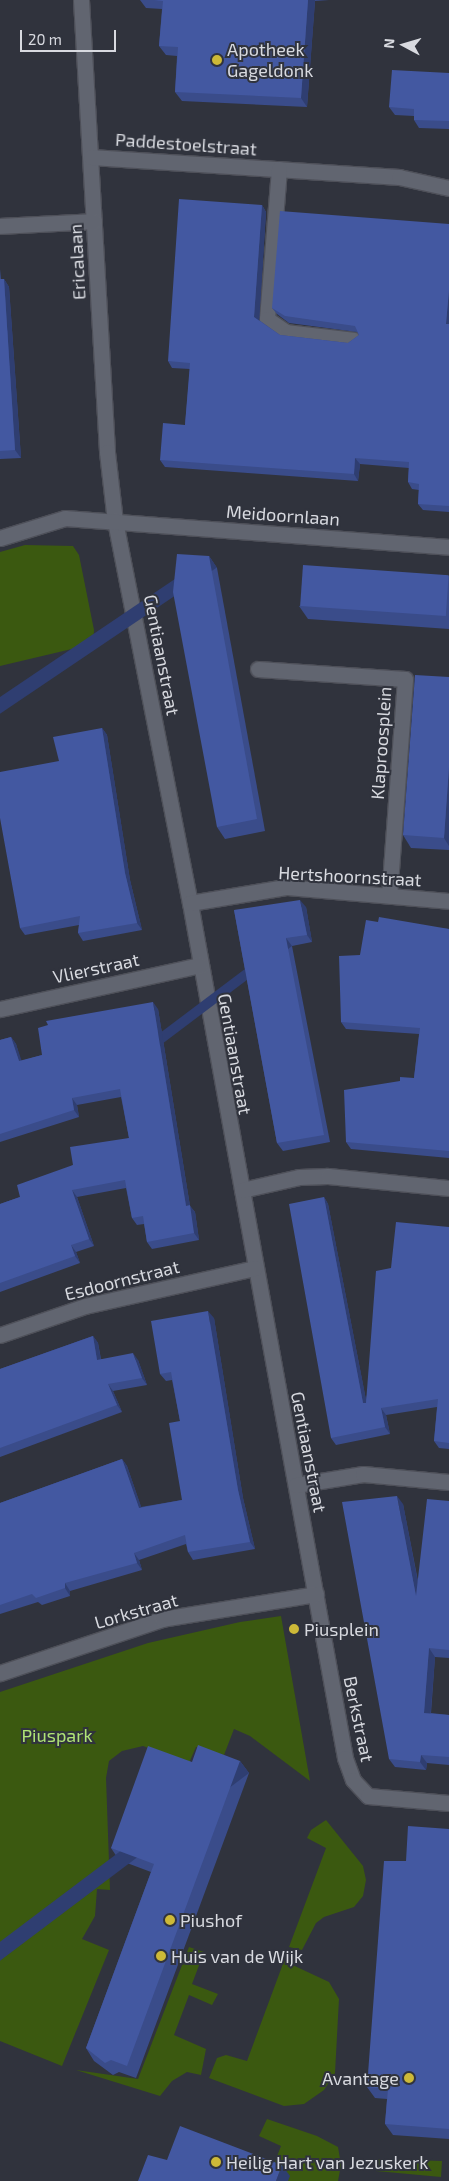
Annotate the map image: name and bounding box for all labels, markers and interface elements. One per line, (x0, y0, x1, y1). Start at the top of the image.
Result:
scale bar (22, 20, 119, 52)
north arrow (379, 20, 429, 70)
text: 20 m (28, 30, 62, 48)
text: N (380, 37, 398, 49)
place label: Apotheek Gageldonk (227, 39, 313, 82)
marker: Apotheek Gageldonk (211, 54, 223, 66)
street label: Paddestoelstraat (115, 128, 257, 160)
street label: Ericalaan (64, 223, 90, 301)
street label: Meidoornlaan (225, 500, 341, 530)
street label: Gentiaanstraat (140, 593, 184, 717)
street label: Klaproosplein (366, 686, 396, 800)
street label: Hertshoornstraat (278, 861, 422, 891)
street label: Vlierstraat (51, 948, 141, 988)
street label: Gentiaanstraat (214, 992, 256, 1116)
street label: Esdoornstraat (62, 1255, 182, 1305)
street label: Gentiaanstraat (287, 1390, 331, 1514)
street label: Lorkstraat (92, 1589, 180, 1633)
place label: Piusplein (304, 1618, 379, 1640)
marker: Piusplein (288, 1623, 300, 1635)
street label: Berkstraat (339, 1674, 379, 1764)
park label: Piuspark (21, 1724, 93, 1746)
place label: Piushof (180, 1909, 242, 1931)
marker: Piushof (164, 1914, 176, 1926)
place label: Huis van de Wijk (171, 1945, 304, 1967)
marker: Huis van de Wijk (155, 1950, 167, 1962)
place label: Avantage (322, 2067, 399, 2089)
marker: Avantage (403, 2072, 415, 2084)
place label: Heilig Hart van Jezuskerk (226, 2151, 429, 2173)
marker: Heilig Hart van Jezuskerk (210, 2156, 222, 2168)

